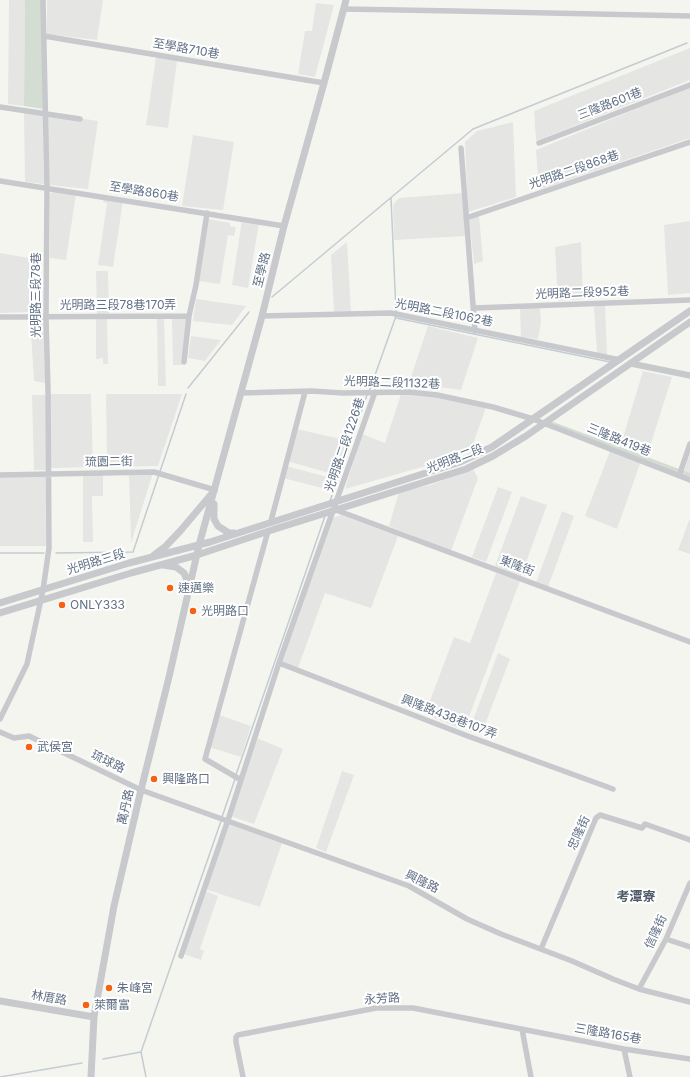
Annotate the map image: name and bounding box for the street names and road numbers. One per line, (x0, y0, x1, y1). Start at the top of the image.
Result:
street label: 至學路710巷 (152, 36, 220, 62)
street label: 三隆路601巷 (576, 85, 644, 123)
street label: 光明路二段868巷 (527, 148, 621, 192)
street label: 至學路860巷 (108, 179, 180, 205)
street label: 至學路 (251, 251, 273, 289)
street label: 光明路三段78巷 (29, 252, 43, 338)
street label: 光明路二段952巷 (535, 284, 629, 302)
street label: 光明路二段1062巷 (394, 296, 494, 330)
street label: 光明路三段78巷170弄 (59, 298, 177, 312)
street label: 光明路二段1132巷 (344, 374, 440, 392)
street label: 光明路二段1226巷 (322, 396, 368, 494)
street label: 三隆路419巷 (585, 421, 653, 459)
street label: 光明路二段 (424, 442, 486, 476)
street label: 琉園二街 (85, 454, 133, 470)
street label: 光明路三段 (65, 546, 127, 578)
street label: 東隆街 (498, 553, 536, 579)
street label: 興隆路438巷107弄 (399, 692, 499, 742)
street label: 琉球路 (89, 748, 127, 776)
street label: 萬丹路 (115, 788, 137, 826)
street label: 忠隆街 (565, 814, 593, 852)
street label: 興隆路 (403, 868, 441, 896)
street label: 信隆街 (642, 913, 670, 951)
street label: 林厝路 (30, 988, 68, 1008)
street label: 永芳路 (364, 991, 400, 1007)
street label: 三隆路165巷 (573, 1021, 643, 1047)

